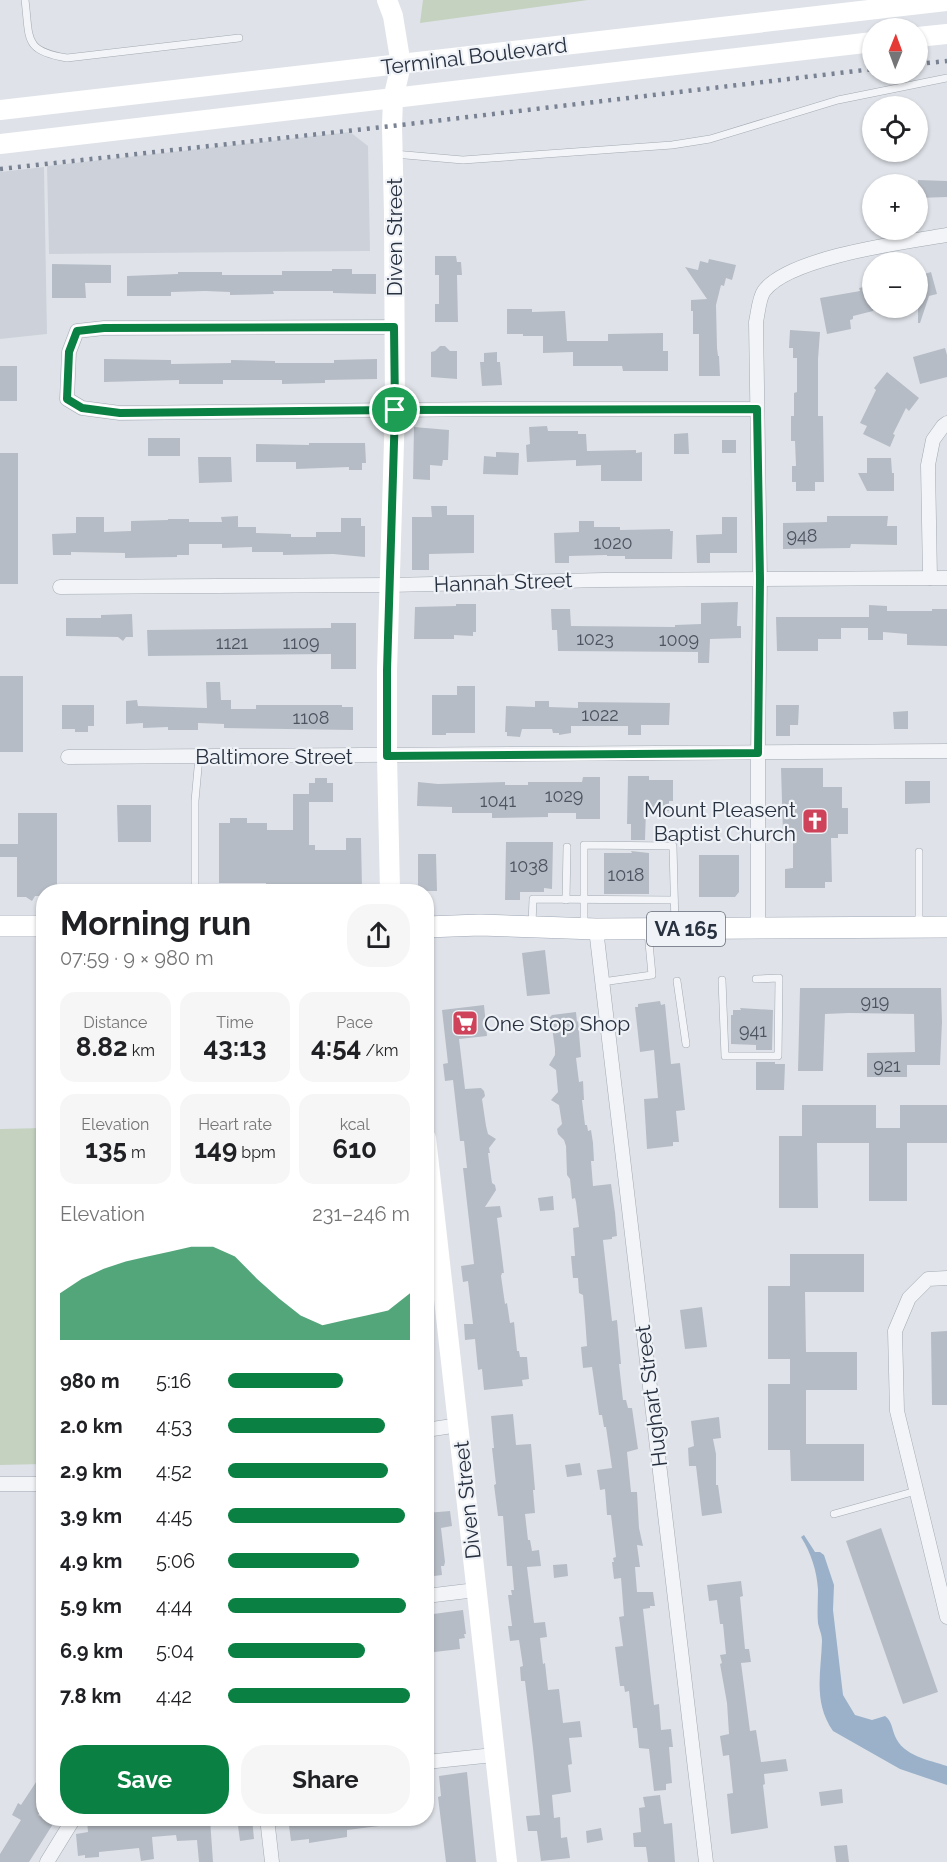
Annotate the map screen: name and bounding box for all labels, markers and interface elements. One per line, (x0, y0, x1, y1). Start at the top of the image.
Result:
north arrow (862, 18, 928, 84)
map controls (862, 18, 928, 318)
street label: Terminal Boulevard (379, 32, 569, 80)
button: locate (862, 96, 928, 162)
button: + (862, 174, 928, 240)
street label: Diven Street (382, 178, 407, 296)
button: − (862, 252, 928, 318)
pin (369, 384, 420, 435)
icon: arrive (378, 393, 411, 426)
house number: 948 (786, 525, 818, 546)
house number: 1020 (593, 532, 633, 553)
street label: Hannah Street (433, 567, 573, 597)
house number: 1023 (576, 628, 614, 649)
house number: 1009 (659, 629, 699, 650)
house number: 1121 (216, 632, 249, 653)
house number: 1109 (283, 632, 319, 653)
house number: 1022 (581, 704, 619, 725)
house number: 1108 (292, 707, 330, 728)
street label: Baltimore Street (195, 744, 353, 769)
house number: 1029 (545, 785, 583, 806)
house number: 1041 (480, 790, 516, 811)
place label: Mount Pleasent Baptist Church (644, 797, 796, 846)
church icon: Mount Pleasent Baptist Church (800, 806, 830, 836)
house number: 1038 (509, 855, 549, 876)
house number: 1018 (607, 864, 645, 885)
text: Morning run (60, 904, 251, 943)
button: share (347, 904, 410, 967)
road number: VA 165 (647, 912, 725, 946)
text: 07:59 · 9 × 980 m (60, 946, 214, 970)
house number: 919 (861, 991, 889, 1012)
supermarket icon: One Stop Shop (450, 1008, 480, 1038)
place label: One Stop Shop (484, 1011, 630, 1036)
text: Distance (83, 1013, 147, 1032)
text: Time (216, 1013, 254, 1032)
text: Pace (336, 1013, 373, 1032)
house number: 941 (739, 1020, 767, 1041)
text: 8.82 (76, 1032, 128, 1062)
text: 43:13 (203, 1032, 267, 1062)
text: 4:54 (311, 1032, 361, 1062)
text: km (128, 1041, 155, 1060)
text: /km (361, 1041, 398, 1060)
house number: 921 (873, 1055, 901, 1076)
text: Elevation (81, 1115, 149, 1134)
text: Heart rate (198, 1115, 272, 1134)
text: kcal (340, 1115, 370, 1134)
text: 135 (85, 1134, 127, 1164)
text: 149 (194, 1134, 237, 1164)
text: 610 (332, 1134, 377, 1164)
text: m (127, 1143, 146, 1162)
text: bpm (237, 1143, 276, 1162)
text: Elevation (60, 1202, 145, 1226)
text: 231–246 m (312, 1202, 410, 1226)
street label: Hughart Street (630, 1324, 672, 1468)
text: 980 m (60, 1369, 120, 1393)
text: 5:16 (156, 1369, 191, 1393)
text: 2.0 km (60, 1414, 123, 1438)
text: 4:53 (156, 1414, 192, 1438)
street label: Diven Street (448, 1440, 486, 1560)
text: 2.9 km (60, 1459, 122, 1483)
text: 4:52 (156, 1459, 192, 1483)
text: 3.9 km (60, 1504, 122, 1528)
text: 4:45 (156, 1504, 193, 1528)
text: 4.9 km (60, 1549, 122, 1573)
text: 5:06 (156, 1549, 195, 1573)
text: 5.9 km (60, 1594, 122, 1618)
text: 4:44 (156, 1594, 193, 1618)
text: 6.9 km (60, 1639, 123, 1663)
text: 5:04 (156, 1639, 194, 1663)
text: 7.8 km (60, 1684, 121, 1708)
text: 4:42 (156, 1684, 192, 1708)
button: Save (60, 1745, 229, 1814)
button: Share (241, 1745, 410, 1814)

